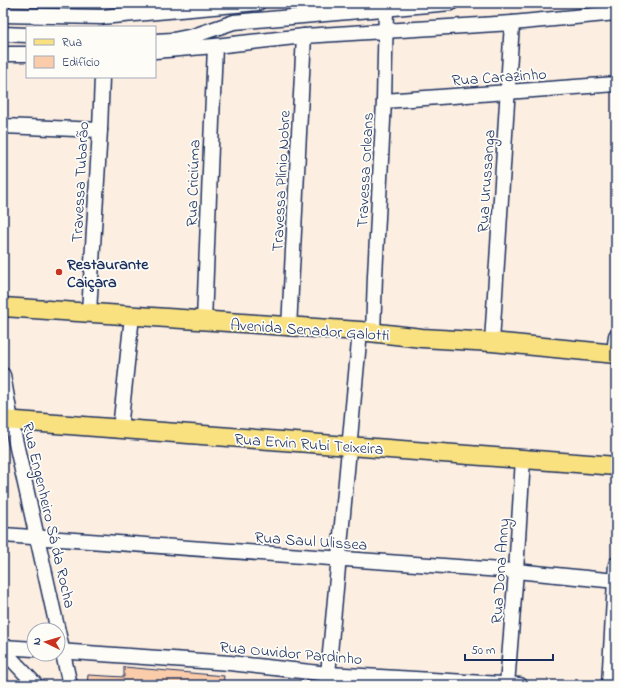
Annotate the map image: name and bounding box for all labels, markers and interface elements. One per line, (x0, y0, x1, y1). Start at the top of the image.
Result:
legend (26, 26, 156, 78)
text: Rua (62, 34, 82, 52)
text: Edifício (62, 54, 100, 72)
street label: Rua Carazinho (451, 63, 547, 93)
street label: Travessa Plínio Nobre (266, 109, 298, 252)
street label: Travessa Orleans (351, 112, 381, 228)
street label: Travessa Tubarão (66, 121, 96, 243)
street label: Rua Urussanga (471, 129, 503, 234)
street label: Rua Criciúma (180, 139, 208, 227)
place label: Restaurante Caiçara (66, 253, 149, 295)
marker: Restaurante Caiçara (54, 267, 64, 277)
street label: Avenida Senador Galotti (229, 313, 390, 349)
street label: Rua Engenheiro Sá da Rocha (15, 420, 81, 611)
street label: Rua Ervin Rubi Teixeira (233, 428, 384, 462)
street label: Rua Dona Anny (485, 517, 517, 625)
street label: Rua Saul Ulissea (254, 526, 368, 558)
north arrow (26, 622, 66, 662)
street label: Rua Ouvidor Pardinho (218, 636, 363, 672)
scale bar (465, 636, 553, 662)
text: N (29, 637, 45, 646)
text: 50 m (471, 642, 495, 660)

